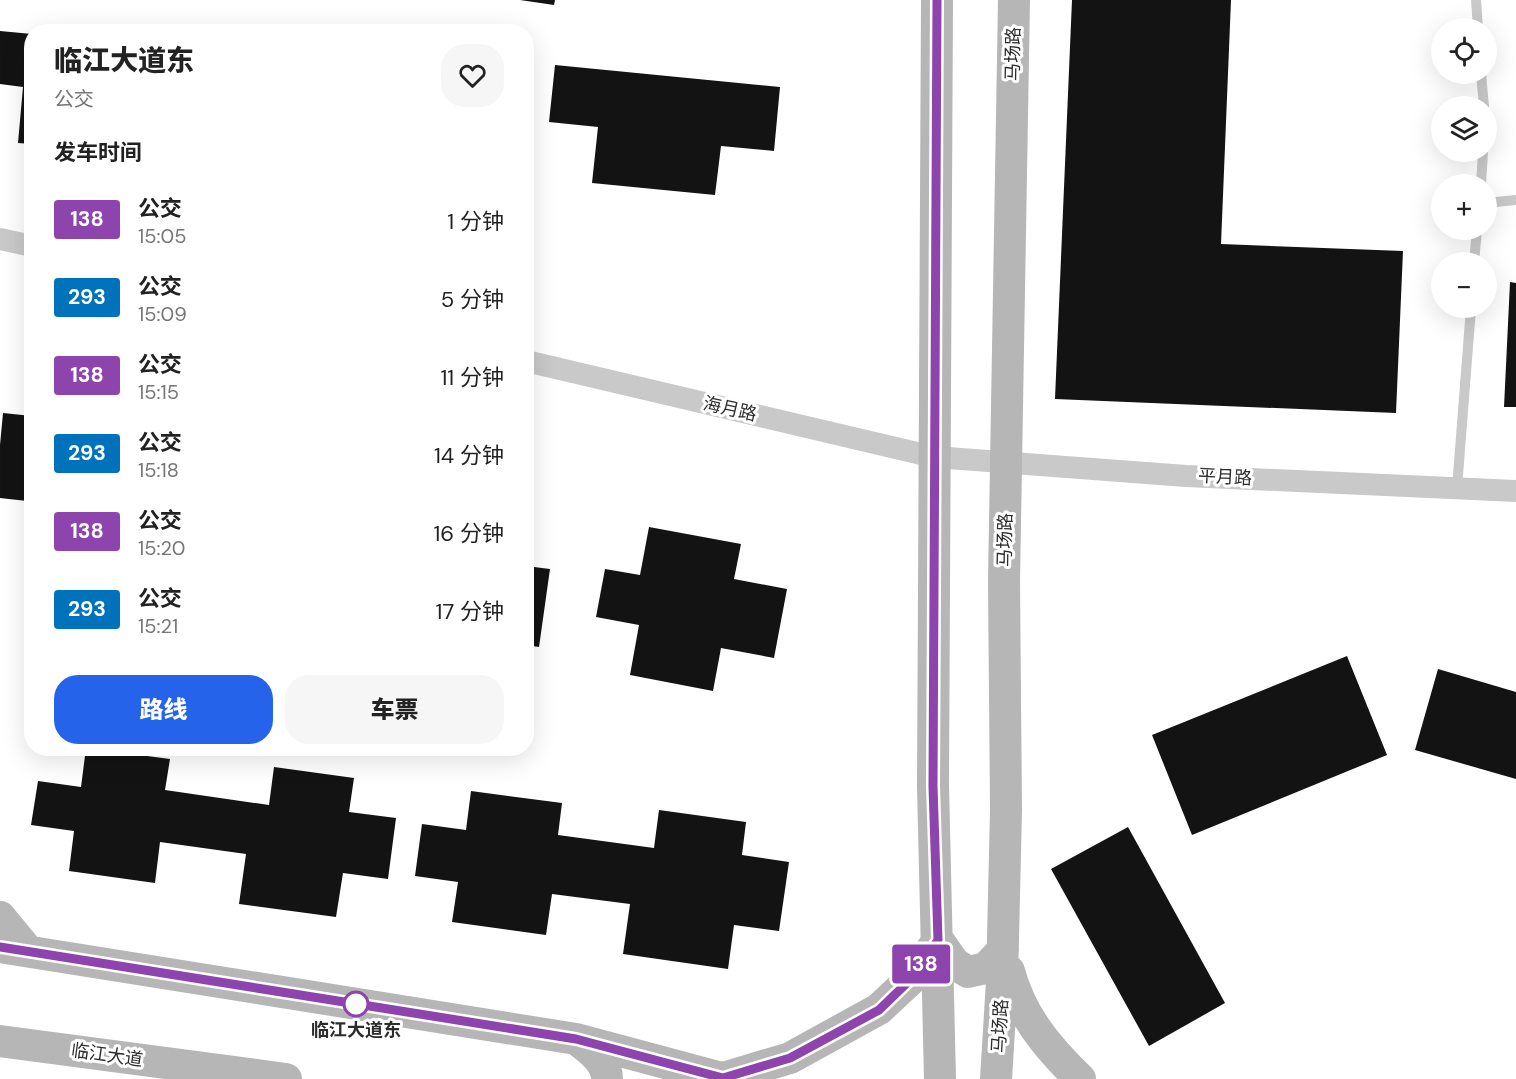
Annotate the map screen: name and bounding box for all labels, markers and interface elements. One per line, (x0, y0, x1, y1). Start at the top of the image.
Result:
map controls (1431, 18, 1497, 318)
button: locate (1431, 18, 1497, 84)
street label: 马场路 (1001, 27, 1025, 81)
text: 临江大道东 (54, 42, 194, 79)
button: heart (441, 44, 504, 107)
text: 公交 (54, 86, 94, 112)
button: layers (1431, 96, 1497, 162)
text: 发车时间 (54, 138, 142, 167)
button: + (1431, 174, 1497, 240)
text: 公交 (138, 194, 182, 223)
text: 138 (70, 205, 104, 233)
text: 1 分钟 (447, 207, 504, 236)
text: 15:05 (138, 223, 186, 249)
button: − (1431, 252, 1497, 318)
text: 公交 (138, 272, 182, 301)
text: 293 (68, 283, 106, 311)
text: 5 分钟 (441, 285, 504, 314)
text: 15:09 (138, 301, 187, 327)
text: 公交 (138, 350, 182, 379)
text: 138 (70, 361, 104, 389)
text: 11 分钟 (440, 363, 504, 392)
text: 15:15 (138, 379, 179, 405)
street label: 海月路 (701, 391, 759, 427)
text: 公交 (138, 428, 182, 457)
text: 293 (68, 439, 106, 467)
text: 14 分钟 (434, 441, 504, 470)
text: 15:18 (138, 457, 179, 483)
street label: 平月路 (1197, 464, 1253, 490)
text: 公交 (138, 506, 182, 535)
street label: 马场路 (993, 513, 1017, 567)
text: 138 (70, 517, 104, 545)
text: 16 分钟 (433, 519, 504, 548)
text: 15:20 (138, 535, 185, 561)
text: 公交 (138, 584, 182, 613)
text: 293 (68, 595, 106, 623)
text: 17 分钟 (436, 597, 504, 626)
text: 15:21 (138, 613, 178, 639)
button: 路线 (54, 675, 273, 744)
button: 车票 (285, 675, 504, 744)
line badge: 138 (886, 944, 956, 984)
text: 138 (904, 950, 938, 978)
marker: 临江大道东 (343, 991, 369, 1017)
street label: 马场路 (987, 998, 1013, 1054)
place label: 临江大道东 (311, 1018, 401, 1042)
street label: 临江大道 (70, 1038, 144, 1072)

